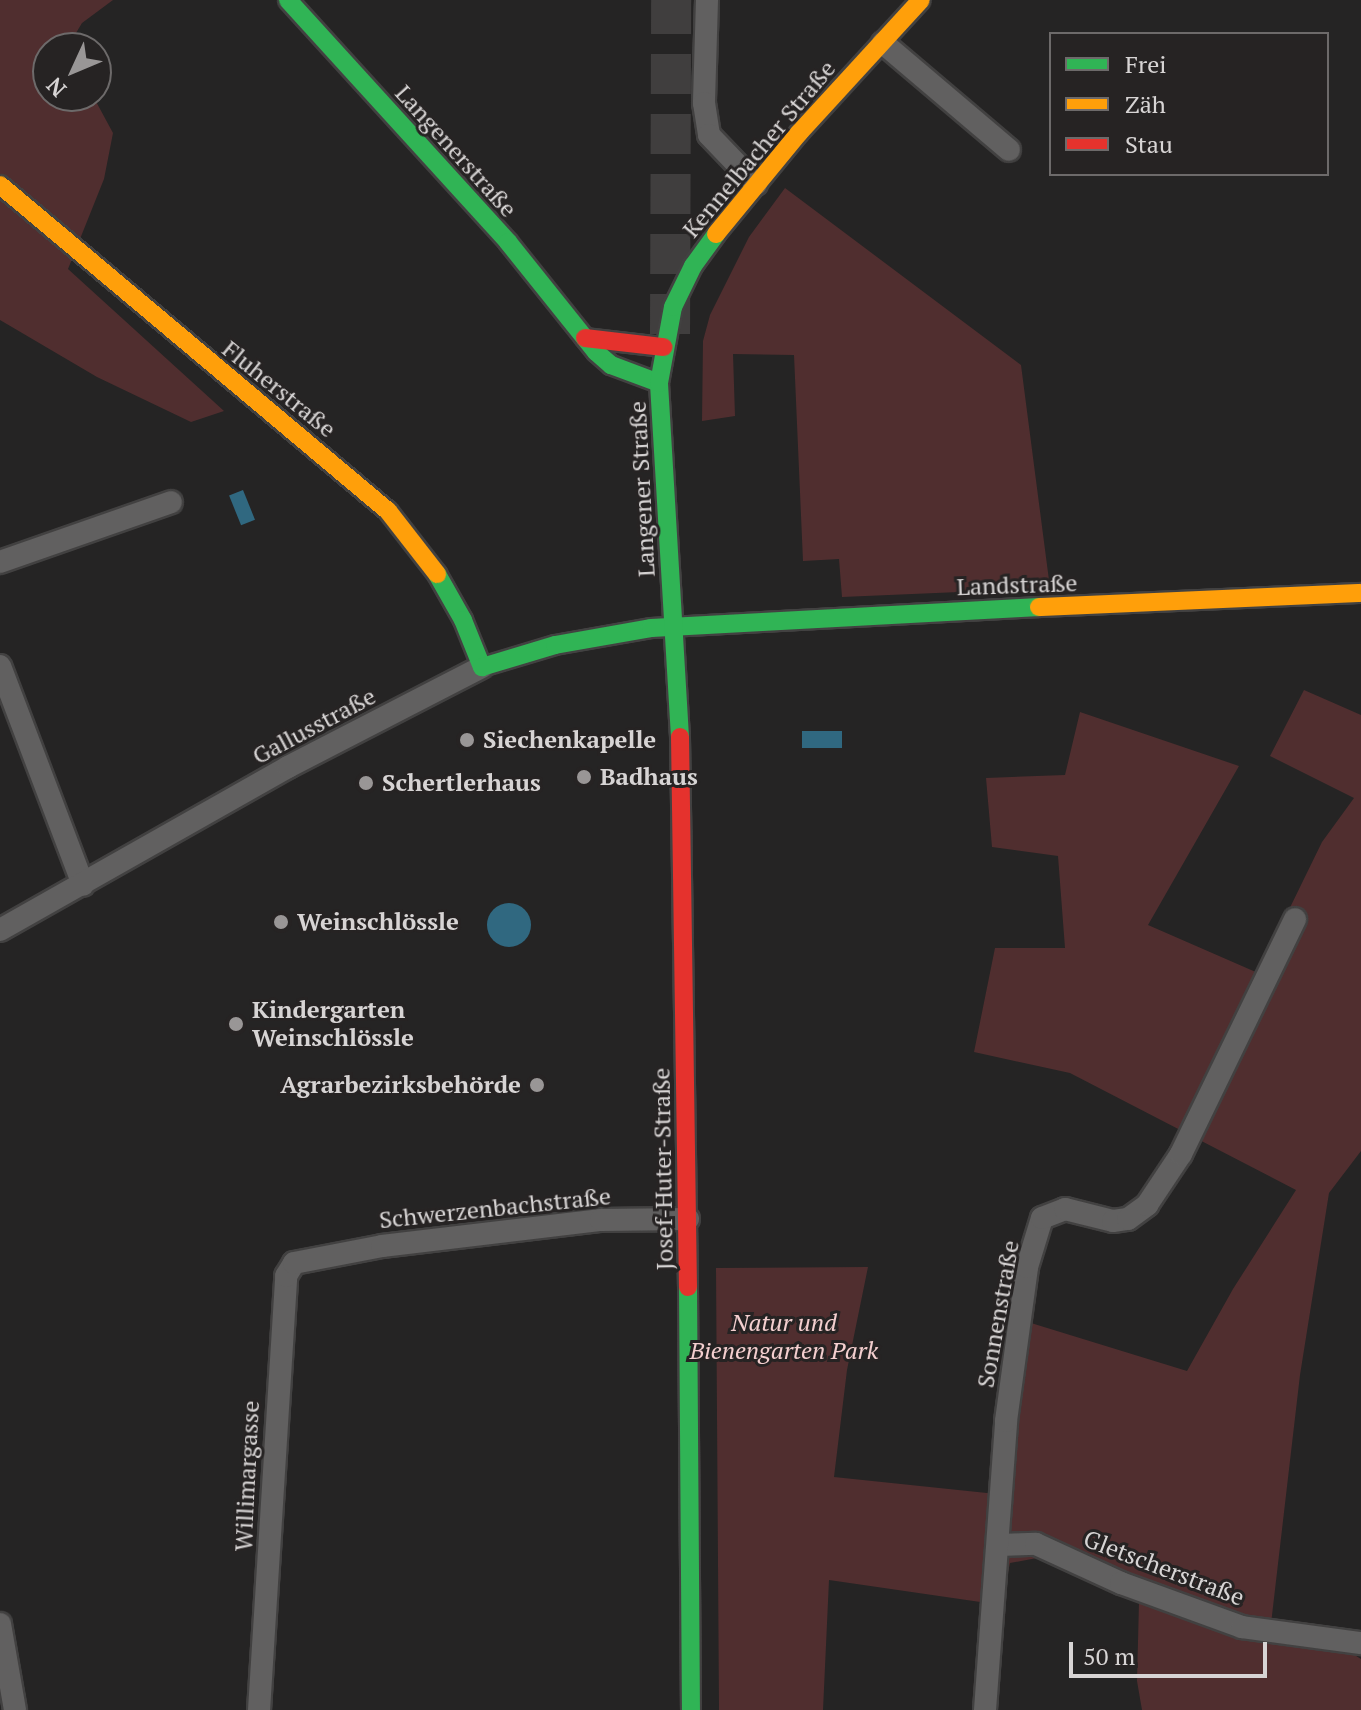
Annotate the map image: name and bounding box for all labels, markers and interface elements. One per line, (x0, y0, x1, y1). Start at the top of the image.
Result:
north arrow (32, 32, 112, 112)
legend (1049, 32, 1329, 176)
text: Frei (1125, 48, 1167, 80)
street label: Kennelbacher Straße (677, 55, 841, 243)
text: N (40, 72, 72, 104)
street label: Langenerstraße (389, 79, 523, 223)
text: Zäh (1125, 88, 1166, 120)
text: Stau (1125, 128, 1173, 160)
street label: Fluherstraße (217, 335, 341, 443)
street label: Langener Straße (623, 400, 661, 578)
street label: Landstraße (956, 568, 1078, 602)
street label: Gallusstraße (248, 682, 380, 770)
place label: Siechenkapelle (483, 726, 656, 754)
marker: Siechenkapelle (458, 731, 476, 749)
place label: Badhaus (600, 763, 698, 791)
marker: Badhaus (575, 768, 593, 786)
place label: Schertlerhaus (382, 769, 541, 797)
marker: Schertlerhaus (357, 774, 375, 792)
place label: Weinschlössle (297, 908, 459, 936)
marker: Weinschlössle (272, 913, 290, 931)
place label: Kindergarten Weinschlössle (252, 996, 414, 1052)
marker: Kindergarten Weinschlössle (227, 1015, 245, 1033)
street label: Josef-Huter-Straße (647, 1067, 679, 1271)
place label: Agrarbezirksbehörde (280, 1071, 521, 1099)
marker: Agrarbezirksbehörde (528, 1076, 546, 1094)
street label: Schwerzenbachstraße (378, 1182, 612, 1234)
street label: Sonnenstraße (971, 1238, 1025, 1390)
park label: Natur und Bienengarten Park (690, 1309, 878, 1365)
street label: Willimargasse (229, 1400, 265, 1552)
street label: Gletscherstraße (1080, 1524, 1248, 1612)
scale bar (1073, 1626, 1271, 1676)
text: 50 m (1083, 1640, 1135, 1672)

